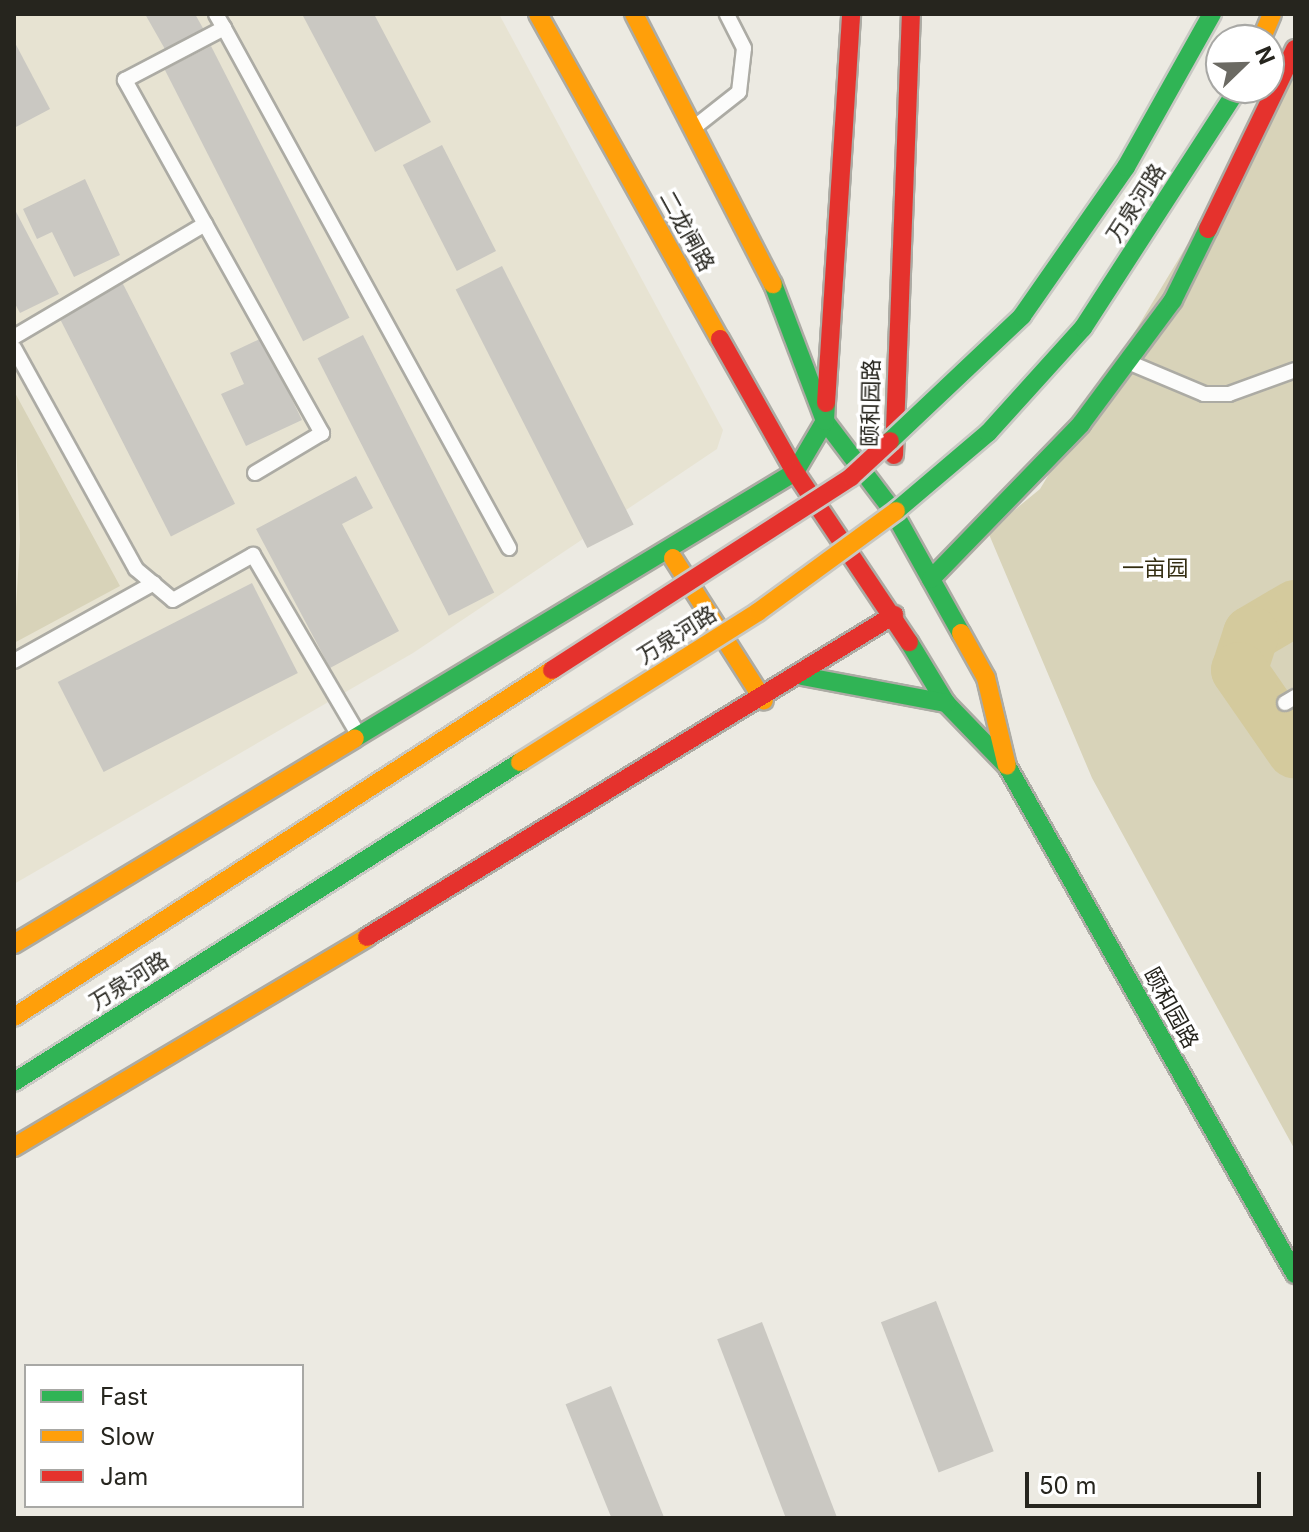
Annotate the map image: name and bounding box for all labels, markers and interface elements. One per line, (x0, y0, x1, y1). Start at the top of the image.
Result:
north arrow (1205, 24, 1285, 104)
text: N (1250, 43, 1280, 68)
street label: 万泉河路 (1101, 159, 1171, 247)
street label: 二龙闸路 (654, 186, 720, 276)
street label: 颐和园路 (857, 359, 885, 447)
park label: 一亩园 (1122, 556, 1188, 582)
street label: 万泉河路 (633, 600, 721, 670)
street label: 万泉河路 (85, 946, 173, 1016)
street label: 颐和园路 (1138, 963, 1204, 1053)
legend (24, 1364, 304, 1508)
text: Fast (100, 1382, 148, 1411)
text: Slow (100, 1422, 155, 1451)
scale bar (1029, 1456, 1265, 1506)
text: Jam (100, 1462, 148, 1491)
text: 50 m (1039, 1471, 1097, 1500)

